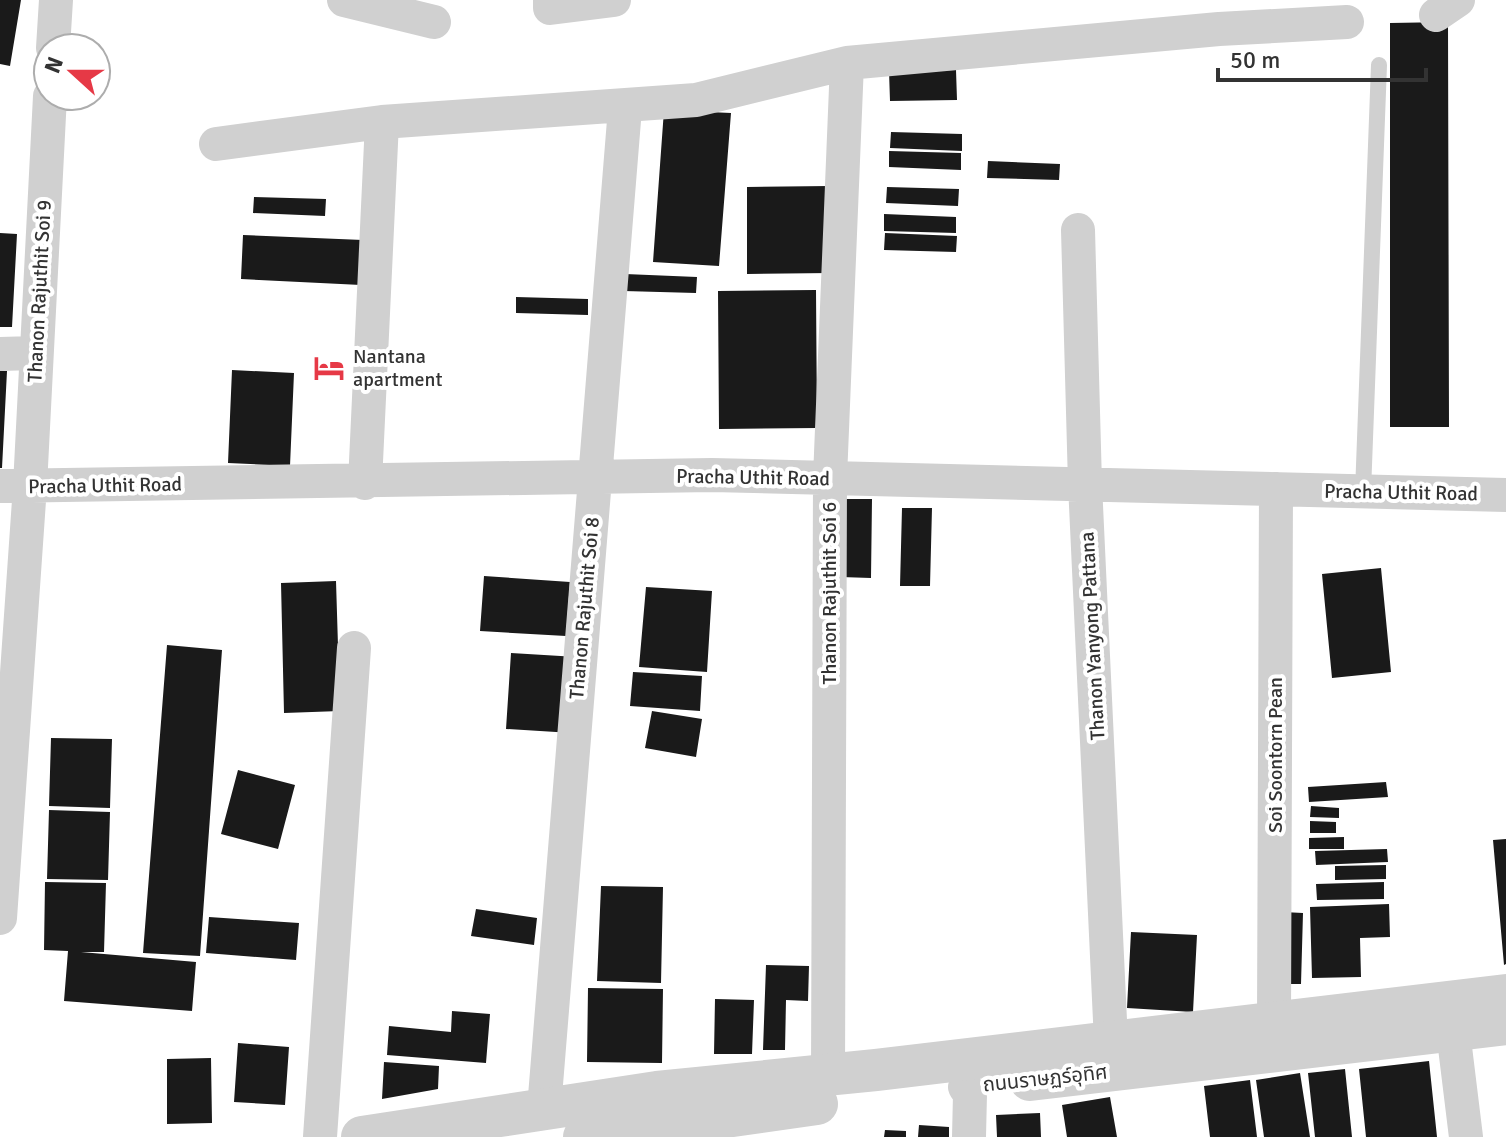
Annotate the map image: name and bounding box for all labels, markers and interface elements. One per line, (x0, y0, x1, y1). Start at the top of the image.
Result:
north arrow (32, 32, 112, 112)
scale bar (1218, 32, 1426, 82)
text: 50 m (1230, 45, 1280, 75)
text: N (38, 53, 69, 77)
street label: Thanon Rajuthit Soi 9 (22, 199, 57, 383)
place label: Nantana apartment (353, 344, 443, 392)
hotel icon: Nantana apartment (312, 351, 346, 385)
street label: Pracha Uthit Road (676, 464, 830, 491)
street label: Pracha Uthit Road (28, 472, 182, 499)
street label: Pracha Uthit Road (1324, 479, 1478, 506)
street label: Thanon Rajuthit Soi 6 (817, 502, 842, 684)
street label: Thanon Rajuthit Soi 8 (564, 516, 605, 700)
street label: Thanon Yanyong Pattana (1075, 531, 1110, 741)
street label: Soi Soontorn Pean (1263, 677, 1288, 833)
street label: ถนนราษฏร์อุทิศ (981, 1060, 1109, 1097)

